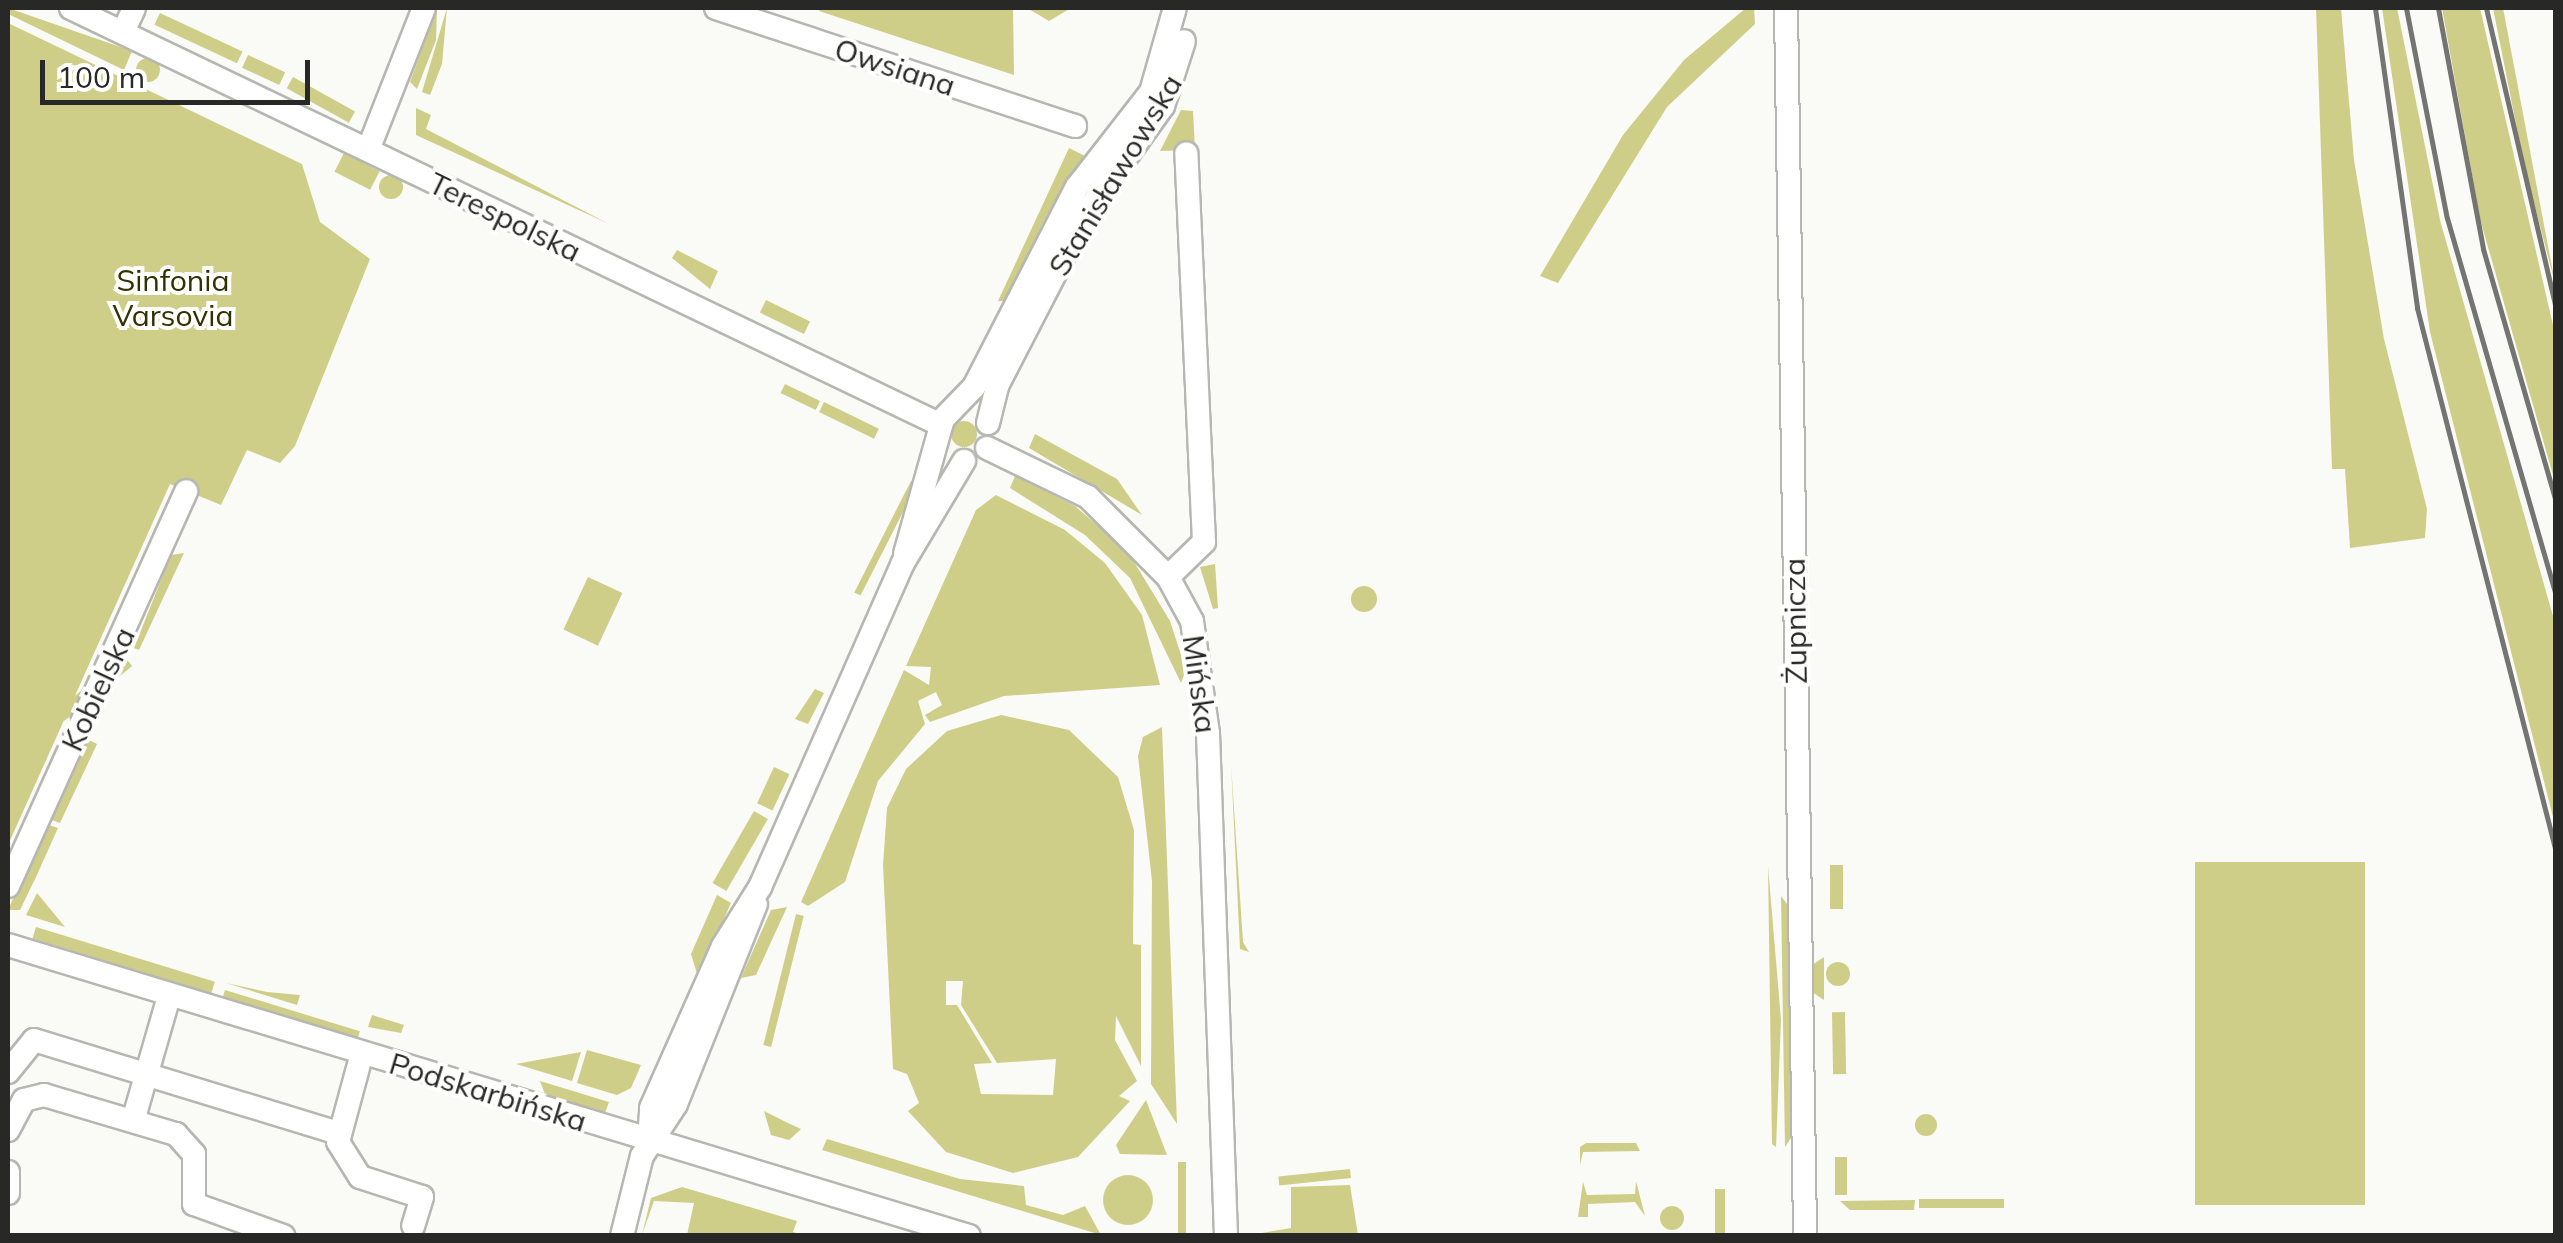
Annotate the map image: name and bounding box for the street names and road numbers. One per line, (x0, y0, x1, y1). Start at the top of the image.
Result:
street label: Owsiana (830, 31, 960, 103)
street label: Stanisławowska (1041, 68, 1189, 282)
street label: Terespolska (423, 165, 587, 269)
street label: Żupnicza (1776, 558, 1814, 684)
street label: Kobielska (54, 621, 142, 757)
street label: Mińska (1175, 633, 1225, 735)
street label: Podskarbińska (385, 1045, 591, 1139)

